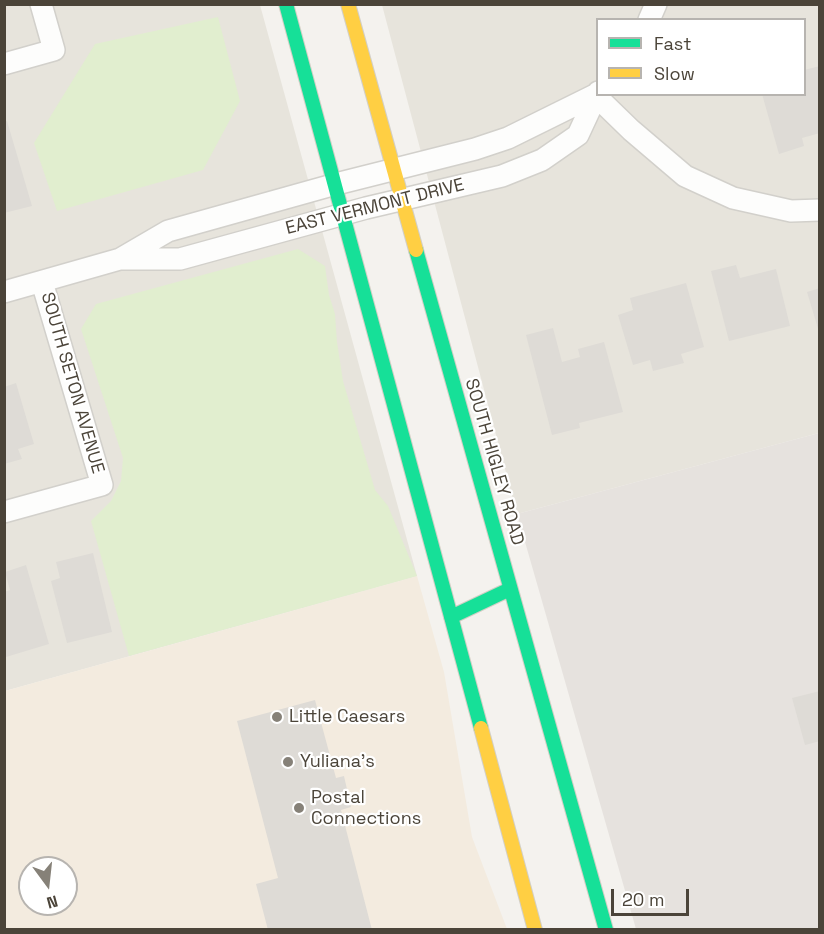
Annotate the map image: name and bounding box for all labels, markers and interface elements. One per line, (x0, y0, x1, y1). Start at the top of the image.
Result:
legend (596, 18, 806, 96)
text: Fast (654, 32, 691, 55)
text: Slow (654, 62, 695, 85)
street label: EAST VERMONT DRIVE (283, 174, 467, 240)
street label: SOUTH SETON AVENUE (36, 290, 108, 476)
street label: SOUTH HIGLEY ROAD (460, 376, 528, 548)
place label: Little Caesars (289, 706, 405, 728)
marker: Little Caesars (270, 710, 284, 724)
place label: Yuliana's (300, 751, 375, 773)
marker: Yuliana's (281, 755, 295, 769)
place label: Postal Connections (311, 787, 421, 830)
marker: Postal Connections (292, 801, 306, 815)
north arrow (18, 856, 78, 916)
scale bar (614, 877, 692, 915)
text: 20 m (622, 888, 665, 911)
text: N (44, 890, 60, 913)

